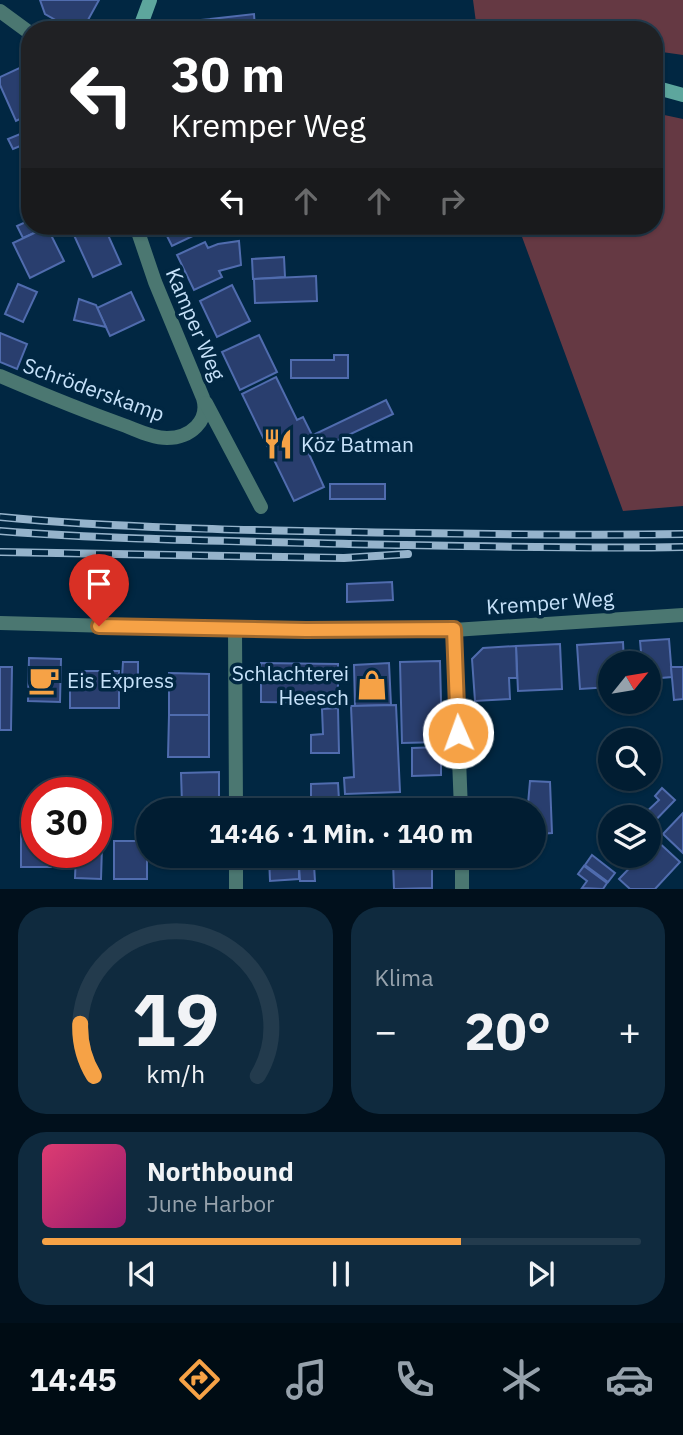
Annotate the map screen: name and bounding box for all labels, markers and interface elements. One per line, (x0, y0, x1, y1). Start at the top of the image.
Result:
text: 30 m (171, 42, 285, 105)
icon: left (56, 49, 147, 140)
text: Kremper Weg (171, 104, 366, 146)
icon: left (214, 182, 252, 220)
icon: ahead (287, 182, 325, 220)
icon: ahead (360, 182, 398, 220)
icon: right (433, 182, 471, 220)
street label: Kamper Weg (160, 263, 232, 385)
street label: Schröderskamp (19, 350, 169, 428)
restaurant icon: Köz Batman (261, 427, 295, 461)
place label: Köz Batman (301, 430, 414, 458)
pin (69, 554, 129, 626)
icon: arrive (80, 565, 118, 603)
street label: Kremper Weg (485, 584, 615, 620)
north arrow (598, 651, 662, 714)
map controls (598, 651, 661, 868)
place label: Schlachterei Heesch (232, 659, 349, 711)
cafe icon: Eis Express (27, 663, 61, 697)
place label: Eis Express (67, 666, 174, 694)
shop icon: Schlachterei Heesch (355, 668, 389, 702)
position arrow (421, 696, 495, 770)
button: search (598, 728, 661, 791)
speed limit sign: 30 (21, 777, 112, 868)
button: layers (598, 805, 661, 868)
text: 14:46 · 1 Min. · 140 m (209, 816, 473, 850)
text: Klima (375, 962, 433, 992)
text: 19 (132, 972, 219, 1067)
text: 20° (464, 997, 551, 1064)
text: − (375, 1006, 397, 1055)
text: + (618, 1006, 641, 1055)
text: km/h (146, 1057, 205, 1090)
text: Northbound (147, 1154, 294, 1188)
text: June Harbor (147, 1188, 275, 1218)
icon: previous (123, 1255, 161, 1293)
icon: pause (322, 1255, 360, 1293)
icon: next (522, 1255, 560, 1293)
icon: directions (175, 1355, 224, 1404)
icon: music (282, 1355, 331, 1404)
icon: phone (390, 1355, 439, 1404)
icon: climate (497, 1355, 546, 1404)
icon: car (605, 1355, 654, 1404)
text: 14:45 (29, 1358, 117, 1400)

